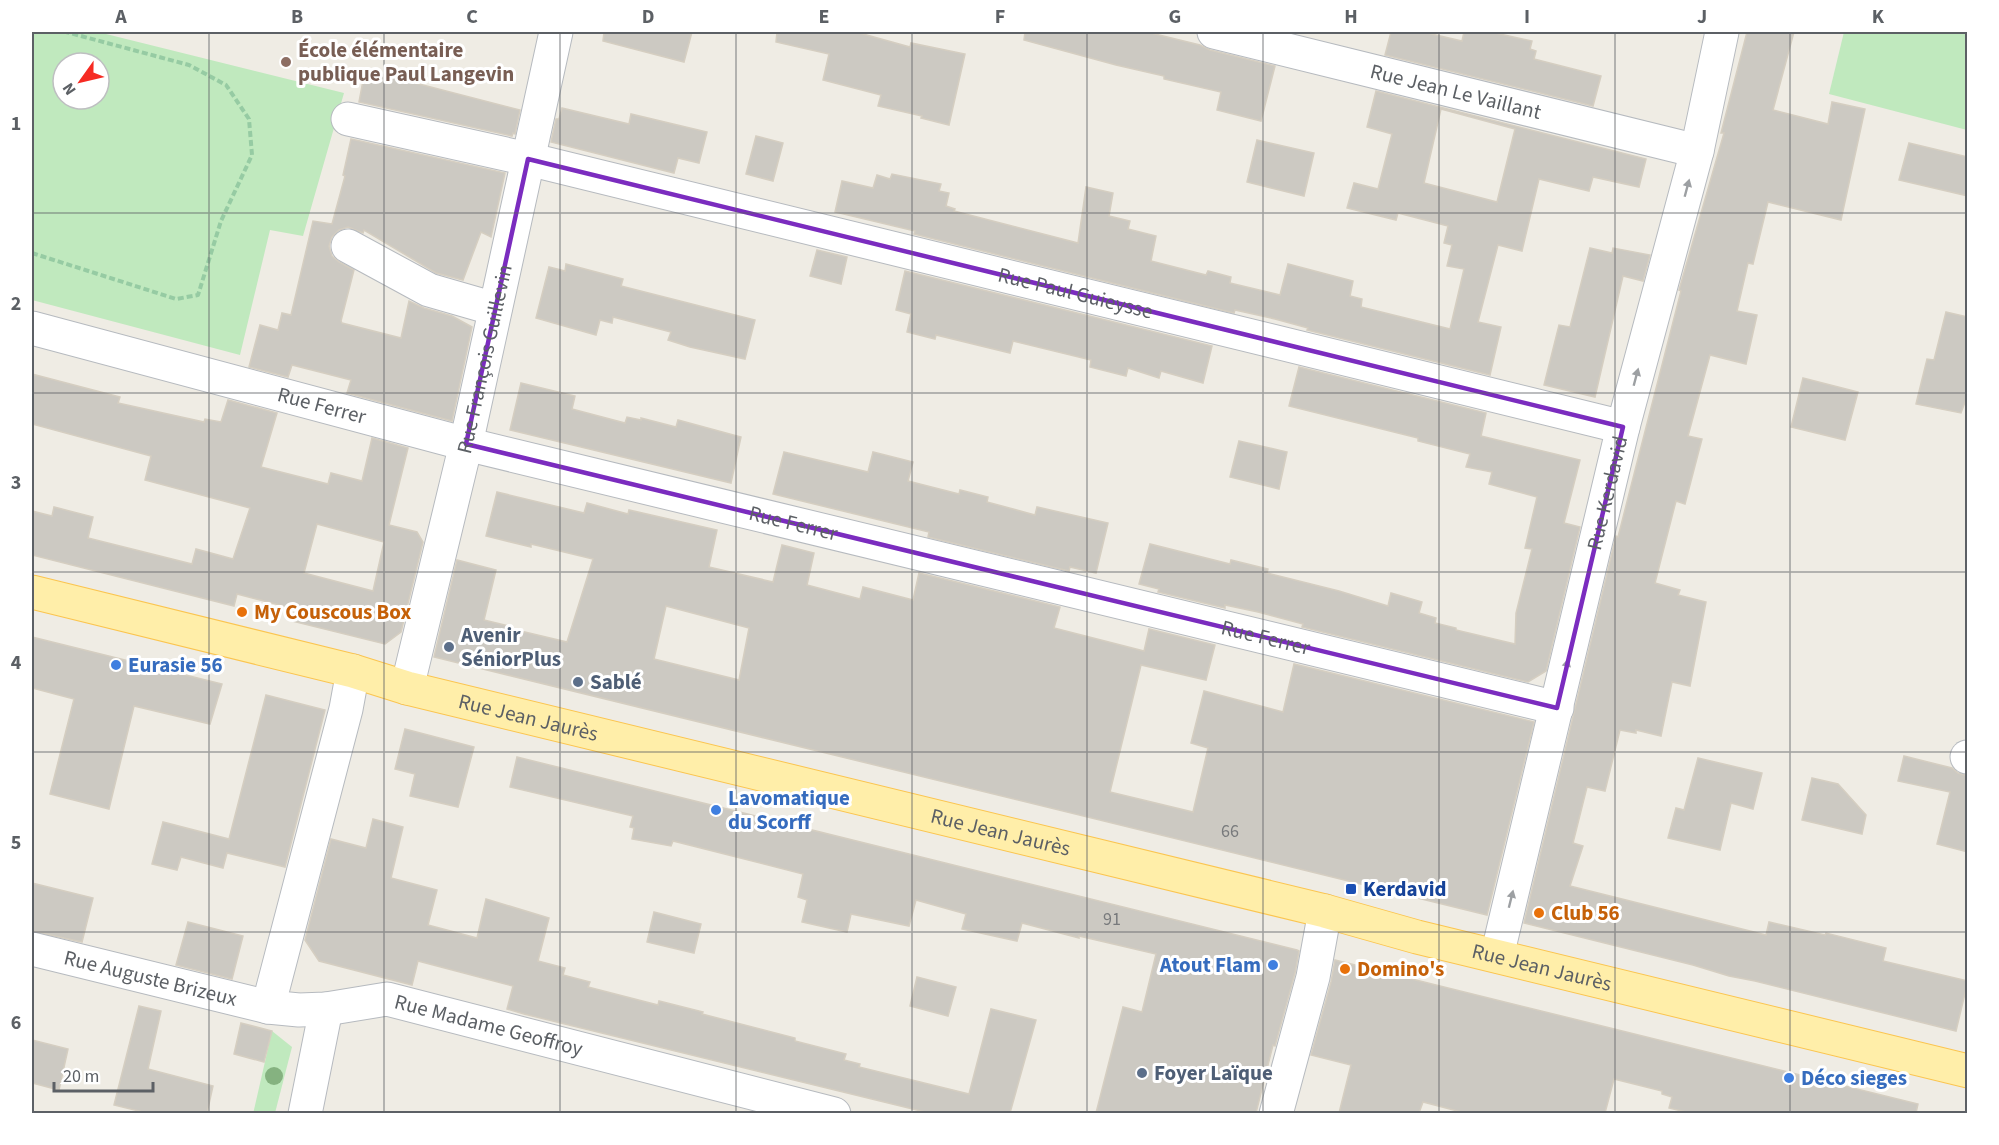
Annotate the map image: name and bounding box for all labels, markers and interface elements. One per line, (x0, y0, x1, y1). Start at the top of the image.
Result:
text: A (114, 3, 127, 31)
text: B (291, 3, 303, 31)
text: C (466, 3, 478, 31)
text: D (642, 3, 654, 31)
text: E (819, 3, 829, 31)
text: F (995, 3, 1005, 31)
text: G (1169, 3, 1181, 31)
text: H (1344, 3, 1358, 31)
text: I (1524, 3, 1530, 31)
text: J (1697, 3, 1707, 31)
text: K (1872, 3, 1885, 31)
place label: École élémentaire publique Paul Langevin (298, 35, 514, 89)
north arrow (51, 51, 111, 111)
marker: École élémentaire publique Paul Langevin (279, 55, 293, 69)
street label: Rue Jean Le Vaillant (1367, 56, 1544, 127)
text: N (57, 78, 81, 99)
text: 1 (11, 110, 21, 138)
one-way arrow (1683, 179, 1692, 197)
street label: Rue Paul Guieysse (995, 260, 1156, 326)
street label: Rue François Guillevin (449, 262, 520, 457)
text: 2 (11, 290, 21, 318)
one-way arrow (1632, 367, 1642, 386)
street label: Rue Ferrer (274, 379, 370, 432)
street label: Rue Kerdavid (1579, 433, 1635, 553)
text: 3 (11, 469, 21, 497)
street label: Rue Ferrer (746, 498, 842, 549)
place label: My Couscous Box (254, 597, 411, 627)
marker: My Couscous Box (235, 605, 249, 619)
street label: Rue Ferrer (1218, 612, 1314, 663)
place label: Avenir SéniorPlus (460, 620, 561, 674)
marker: Avenir SéniorPlus (442, 640, 456, 654)
text: 4 (11, 649, 22, 677)
place label: Eurasie 56 (128, 650, 223, 680)
marker: Eurasie 56 (109, 658, 123, 672)
one-way arrow (1562, 659, 1572, 678)
place label: Sablé (590, 667, 642, 697)
marker: Sablé (571, 675, 585, 689)
street label: Rue Jean Jaurès (455, 686, 601, 749)
place label: Lavomatique du Scorff (728, 783, 850, 837)
street label: Rue Jean Jaurès (928, 801, 1074, 864)
marker: Lavomatique du Scorff (709, 803, 723, 817)
house number: 66 (1221, 819, 1239, 844)
text: 5 (11, 829, 21, 857)
place label: Kerdavid (1363, 874, 1447, 904)
marker: Kerdavid (1344, 882, 1358, 896)
one-way arrow (1506, 889, 1516, 908)
place label: Club 56 (1551, 898, 1620, 928)
marker: Club 56 (1532, 906, 1546, 920)
house number: 91 (1103, 907, 1121, 932)
street label: Rue Jean Jaurès (1469, 936, 1615, 999)
street label: Rue Auguste Brizeux (61, 942, 241, 1014)
place label: Atout Flam (1159, 950, 1261, 980)
place label: Domino's (1357, 954, 1444, 984)
marker: Atout Flam (1266, 958, 1280, 972)
marker: Domino's (1338, 962, 1352, 976)
street label: Rue Madame Geoffroy (391, 987, 586, 1064)
text: 6 (11, 1009, 21, 1037)
scale bar (54, 1055, 153, 1093)
place label: Foyer Laïque (1154, 1058, 1273, 1088)
place label: Déco sieges (1801, 1063, 1907, 1093)
text: 20 m (63, 1064, 99, 1089)
marker: Foyer Laïque (1135, 1066, 1149, 1080)
marker: Déco sieges (1782, 1071, 1796, 1085)

